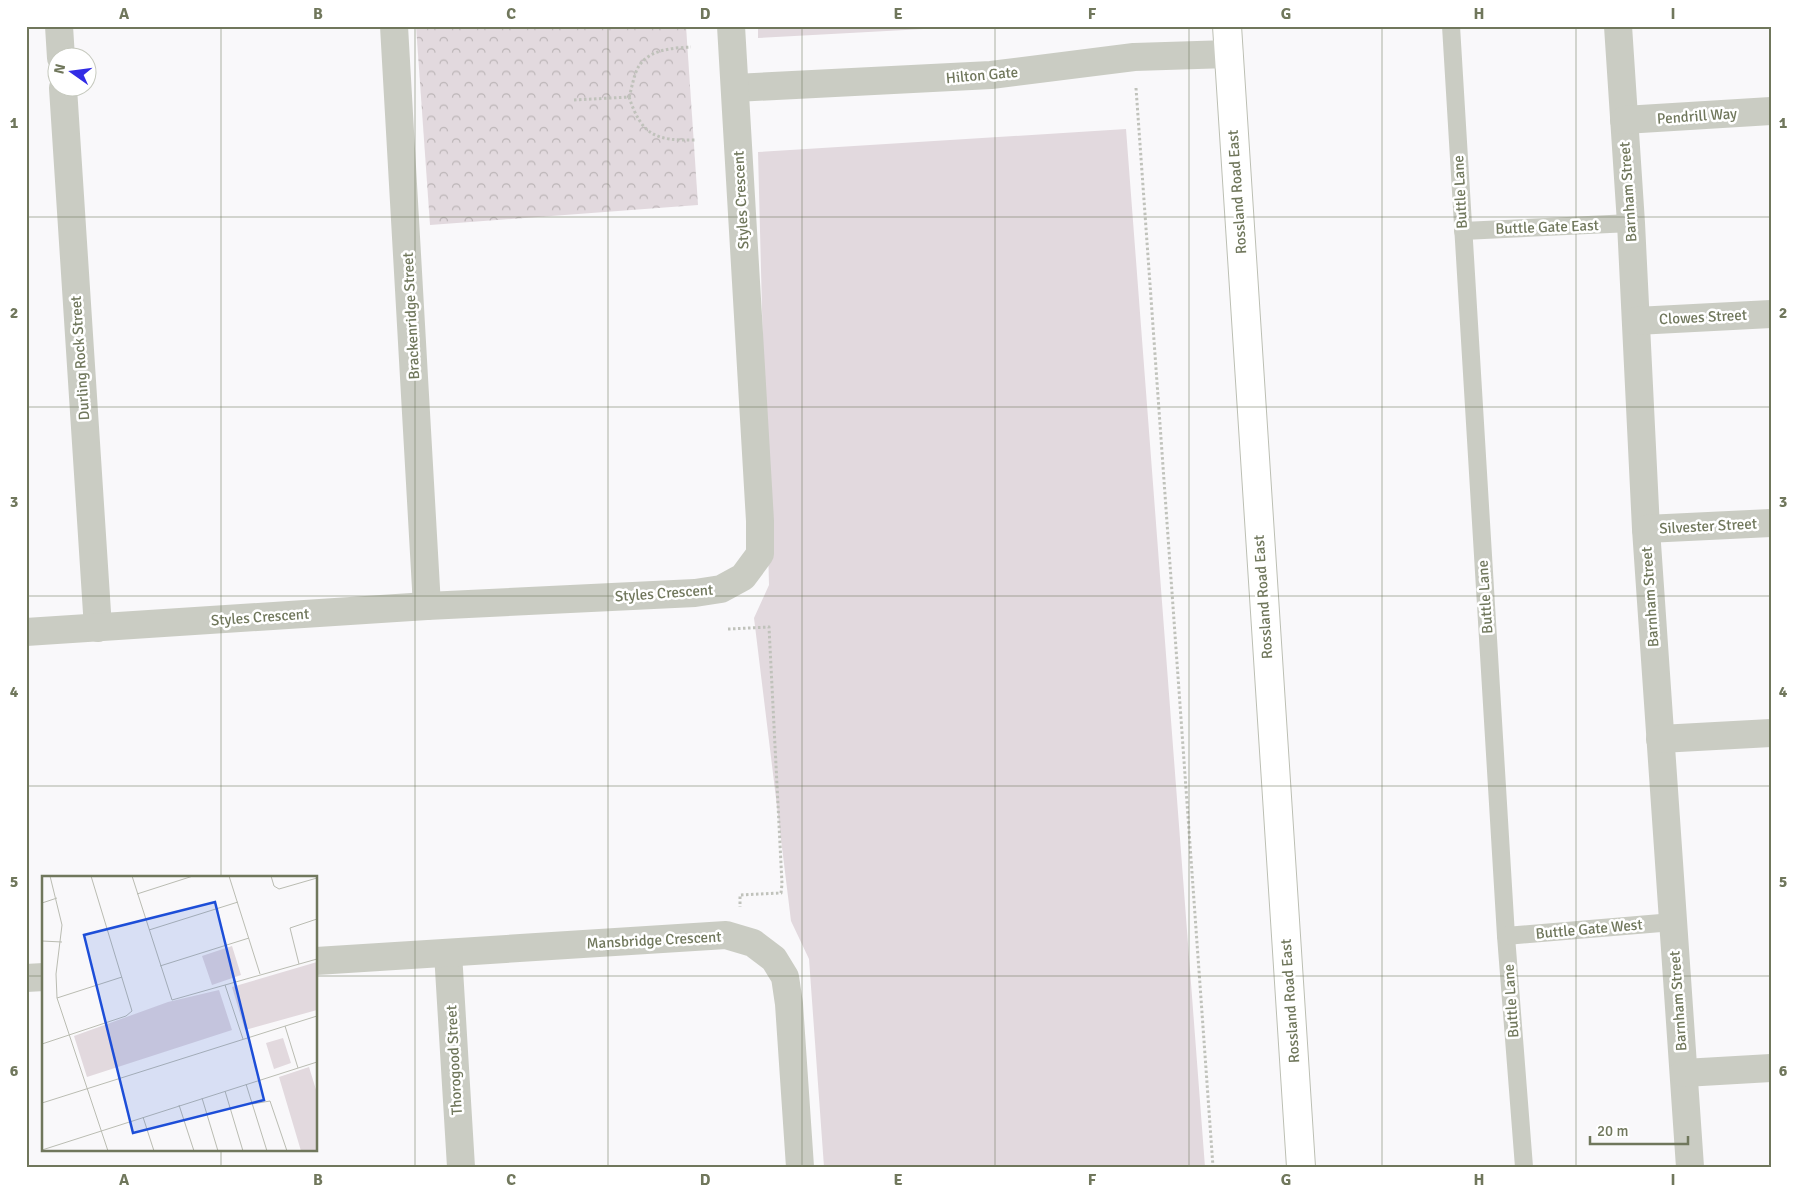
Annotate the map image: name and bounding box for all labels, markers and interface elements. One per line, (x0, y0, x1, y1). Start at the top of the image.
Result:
text: A (119, 4, 130, 24)
text: B (313, 4, 323, 24)
text: C (506, 4, 516, 24)
text: D (700, 4, 711, 24)
text: E (893, 4, 903, 24)
text: F (1088, 4, 1097, 24)
text: G (1281, 4, 1291, 24)
text: H (1474, 4, 1484, 24)
text: I (1670, 4, 1676, 24)
north arrow (48, 48, 98, 98)
text: N (50, 62, 69, 76)
street label: Hilton Gate (945, 63, 1019, 87)
street label: Pendrill Way (1656, 104, 1738, 128)
text: 1 (10, 113, 19, 133)
text: 1 (1779, 113, 1788, 133)
street label: Rossland Road East (1224, 129, 1250, 255)
street label: Barnham Street (1616, 141, 1640, 243)
street label: Styles Crescent (729, 150, 753, 250)
street label: Buttle Lane (1449, 155, 1471, 229)
street label: Buttle Gate East (1495, 216, 1599, 238)
street label: Brackenridge Street (399, 252, 423, 380)
street label: Durling Rock Street (67, 295, 93, 421)
text: 2 (10, 303, 18, 323)
text: 2 (1779, 303, 1787, 323)
street label: Clowes Street (1659, 306, 1747, 328)
text: 3 (10, 492, 18, 512)
text: 3 (1779, 492, 1787, 512)
street label: Silvester Street (1659, 514, 1757, 538)
street label: Rossland Road East (1250, 534, 1276, 660)
street label: Barnham Street (1638, 546, 1662, 648)
street label: Buttle Lane (1473, 560, 1497, 634)
street label: Styles Crescent (614, 581, 714, 605)
street label: Styles Crescent (210, 605, 310, 629)
text: 4 (10, 682, 19, 702)
text: 4 (1779, 682, 1788, 702)
text: 5 (10, 872, 18, 892)
text: 5 (1779, 872, 1787, 892)
inset map (42, 876, 318, 1150)
street label: Buttle Gate West (1535, 915, 1643, 943)
street label: Mansbridge Crescent (586, 927, 722, 953)
street label: Rossland Road East (1277, 938, 1303, 1064)
street label: Barnham Street (1666, 950, 1690, 1052)
street label: Buttle Lane (1499, 964, 1523, 1038)
street label: Thorogood Street (442, 1004, 466, 1116)
text: 6 (10, 1061, 19, 1081)
text: 6 (1779, 1061, 1788, 1081)
scale bar (1590, 1113, 1687, 1145)
text: 20 m (1597, 1122, 1628, 1140)
text: A (119, 1170, 130, 1190)
text: B (313, 1170, 323, 1190)
text: C (506, 1170, 516, 1190)
text: D (700, 1170, 711, 1190)
text: E (893, 1170, 903, 1190)
text: F (1088, 1170, 1097, 1190)
text: G (1281, 1170, 1291, 1190)
text: H (1474, 1170, 1484, 1190)
text: I (1670, 1170, 1676, 1190)

